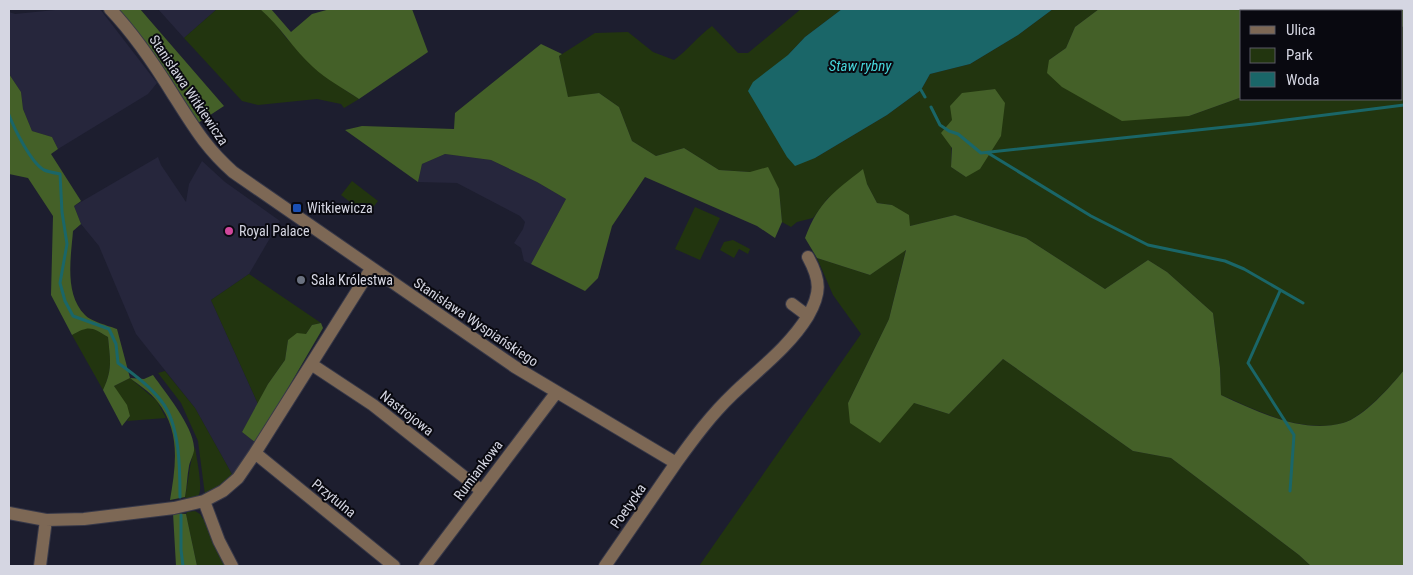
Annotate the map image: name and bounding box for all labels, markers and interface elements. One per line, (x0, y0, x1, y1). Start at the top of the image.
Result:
legend (1240, 10, 1403, 100)
text: Ulica (1286, 21, 1315, 39)
street label: Stanisława Witkiewicza (146, 32, 232, 148)
text: Park (1286, 46, 1313, 64)
water label: Staw rybny (829, 57, 892, 75)
text: Woda (1286, 71, 1319, 89)
place label: Witkiewicza (307, 200, 373, 216)
marker: Witkiewicza (291, 202, 303, 214)
place label: Royal Palace (239, 223, 310, 239)
marker: Royal Palace (223, 225, 235, 237)
place label: Sala Królestwa (311, 272, 393, 288)
marker: Sala Królestwa (295, 274, 307, 286)
street label: Stanisława Wyspiańskiego (411, 274, 541, 370)
street label: Nastrojowa (377, 387, 437, 439)
street label: Rumiankowa (450, 437, 506, 503)
street label: Przytulna (309, 476, 359, 520)
street label: Poetycka (607, 481, 649, 531)

